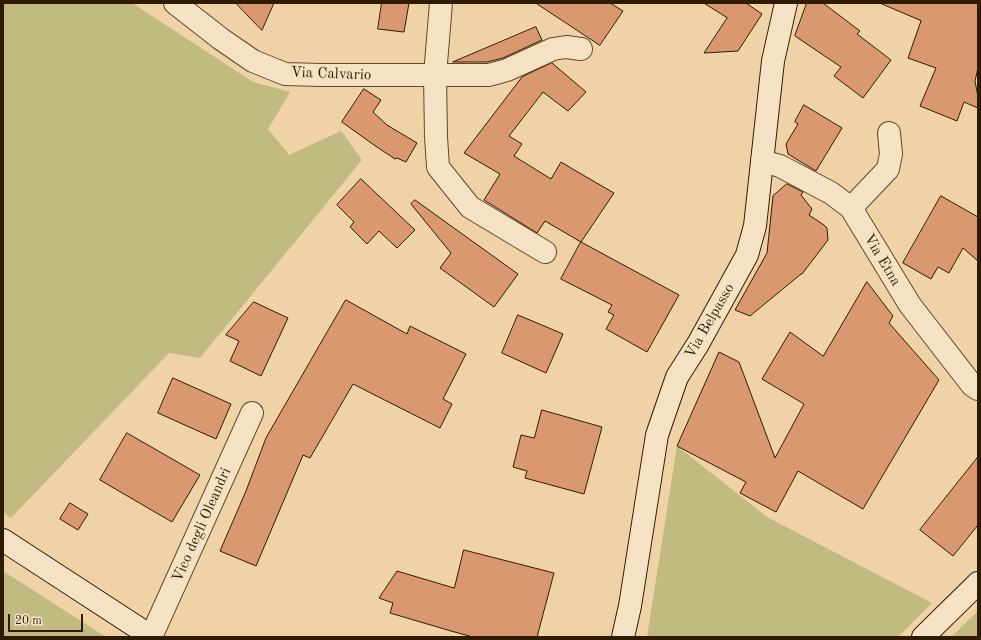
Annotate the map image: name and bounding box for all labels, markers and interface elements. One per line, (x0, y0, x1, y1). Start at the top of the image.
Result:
street label: Via Calvario (290, 64, 372, 84)
street label: Via Etna (859, 231, 905, 289)
street label: Via Belpasso (681, 280, 739, 362)
street label: Vico degli Oleandri (169, 465, 235, 585)
scale bar (10, 606, 85, 632)
text: 20 m (15, 615, 42, 627)

